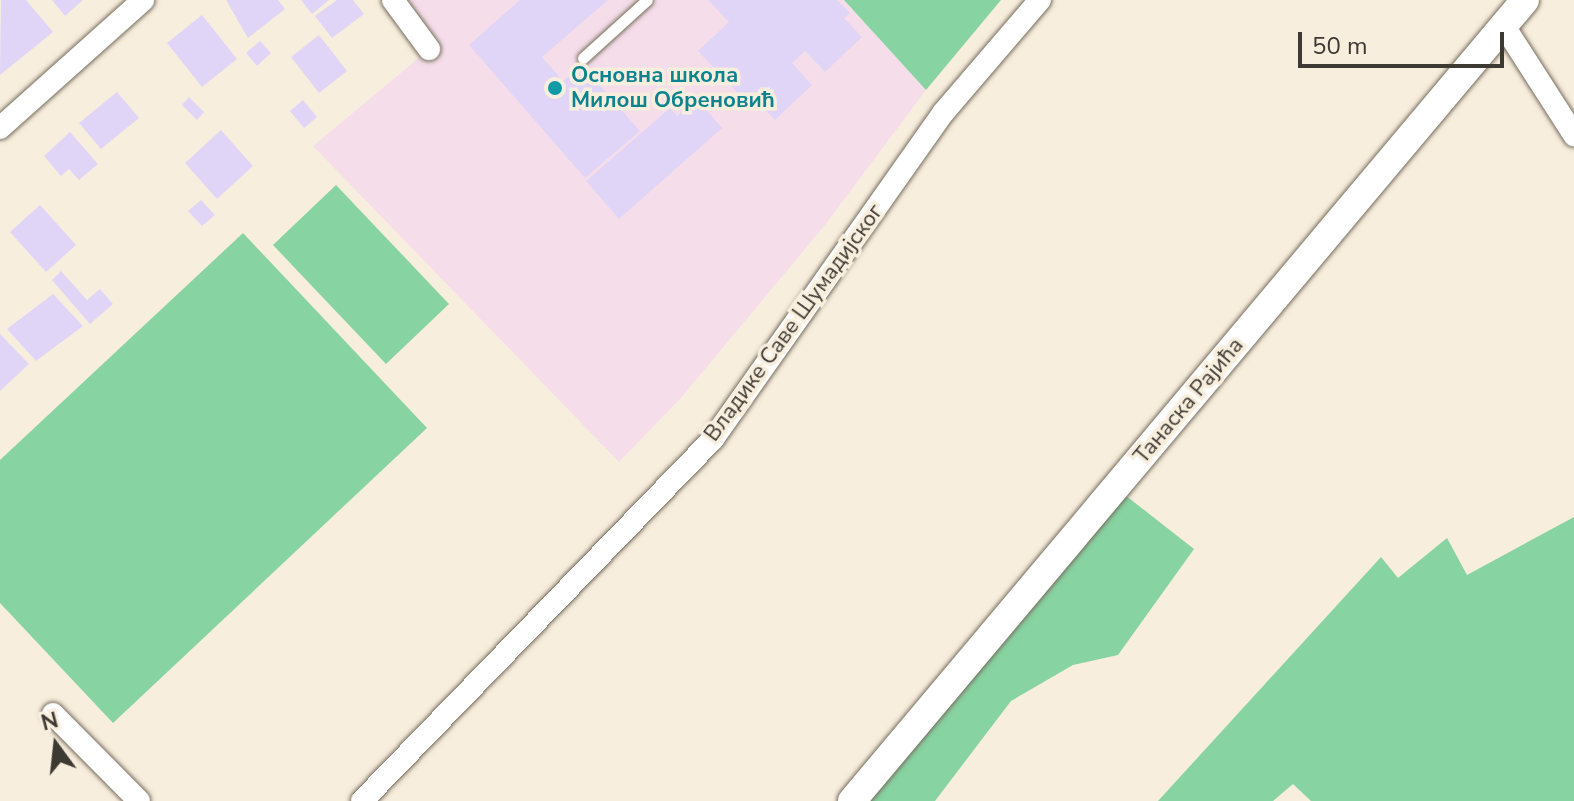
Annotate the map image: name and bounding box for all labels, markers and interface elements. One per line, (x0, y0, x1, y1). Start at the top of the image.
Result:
scale bar (1302, 16, 1508, 66)
text: 50 m (1312, 30, 1368, 62)
place label: Основна школа Милош Обреновић (571, 62, 775, 114)
marker: Основна школа Милош Обреновић (546, 79, 564, 97)
street label: Владике Саве Шумадијског (699, 199, 889, 447)
street label: Танаска Рајића (1129, 333, 1249, 469)
north arrow (16, 705, 96, 785)
text: N (38, 705, 62, 738)

